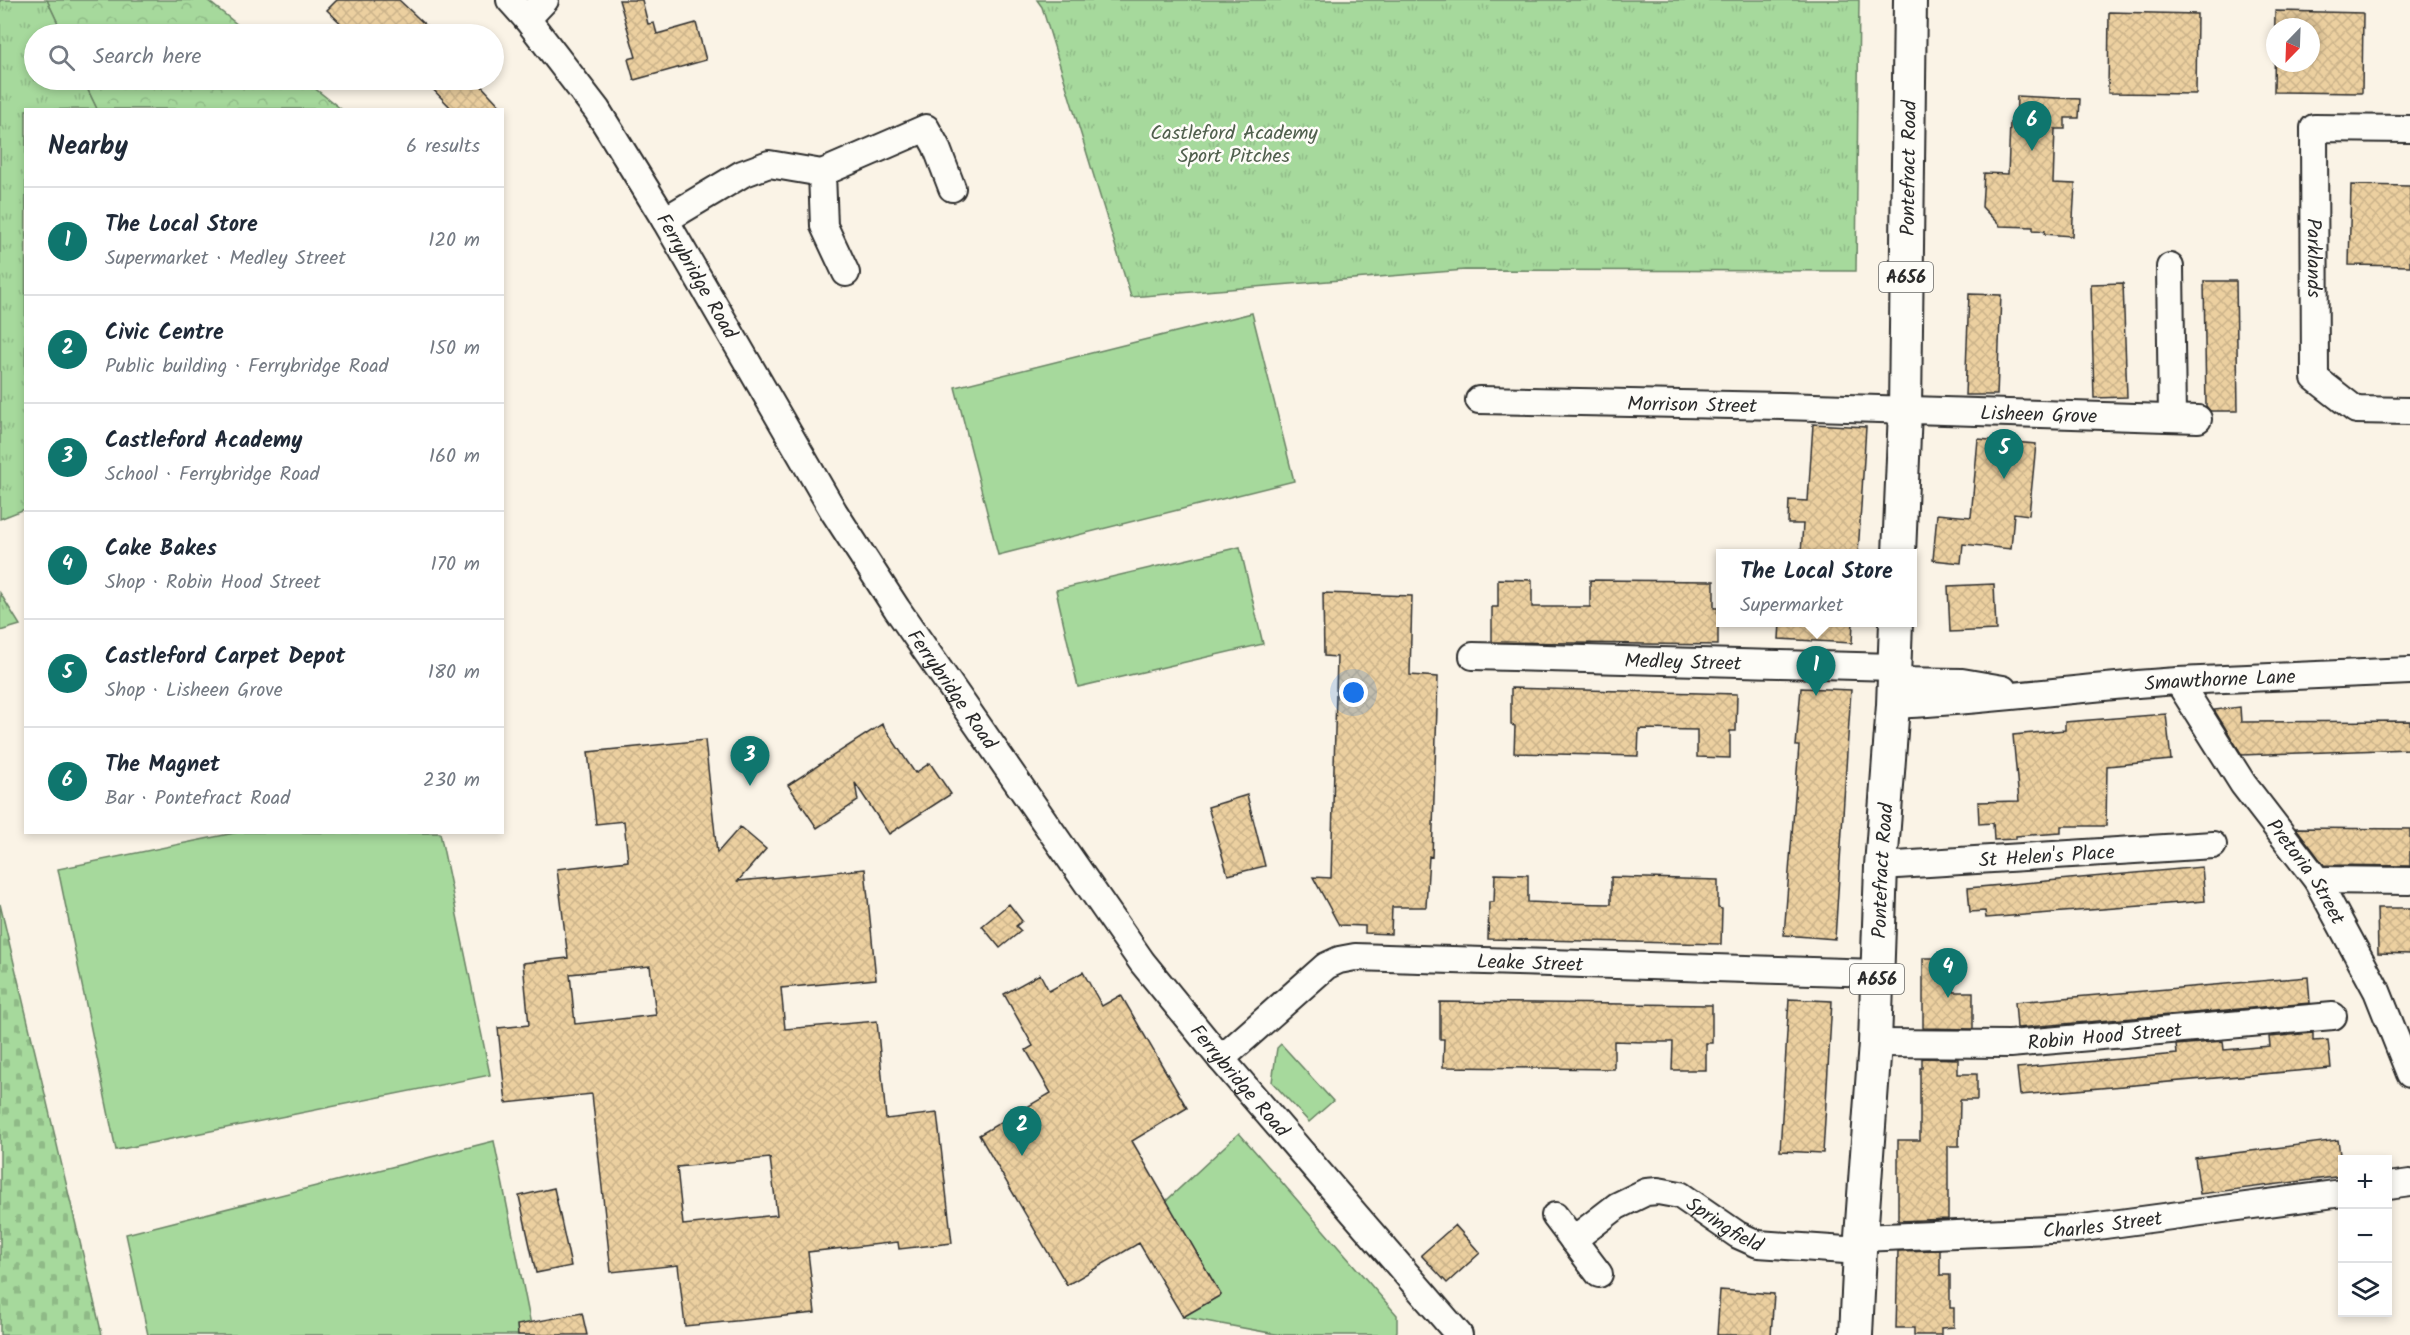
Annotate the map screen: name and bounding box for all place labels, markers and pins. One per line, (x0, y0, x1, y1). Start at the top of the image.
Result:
pin: 6 (2012, 102, 2052, 151)
pin: 5 (1984, 430, 2024, 479)
pin: 1 (1796, 646, 1836, 696)
pin: 3 (730, 736, 770, 786)
pin: 4 (1928, 948, 1968, 998)
pin: 2 (1002, 1106, 1042, 1156)

